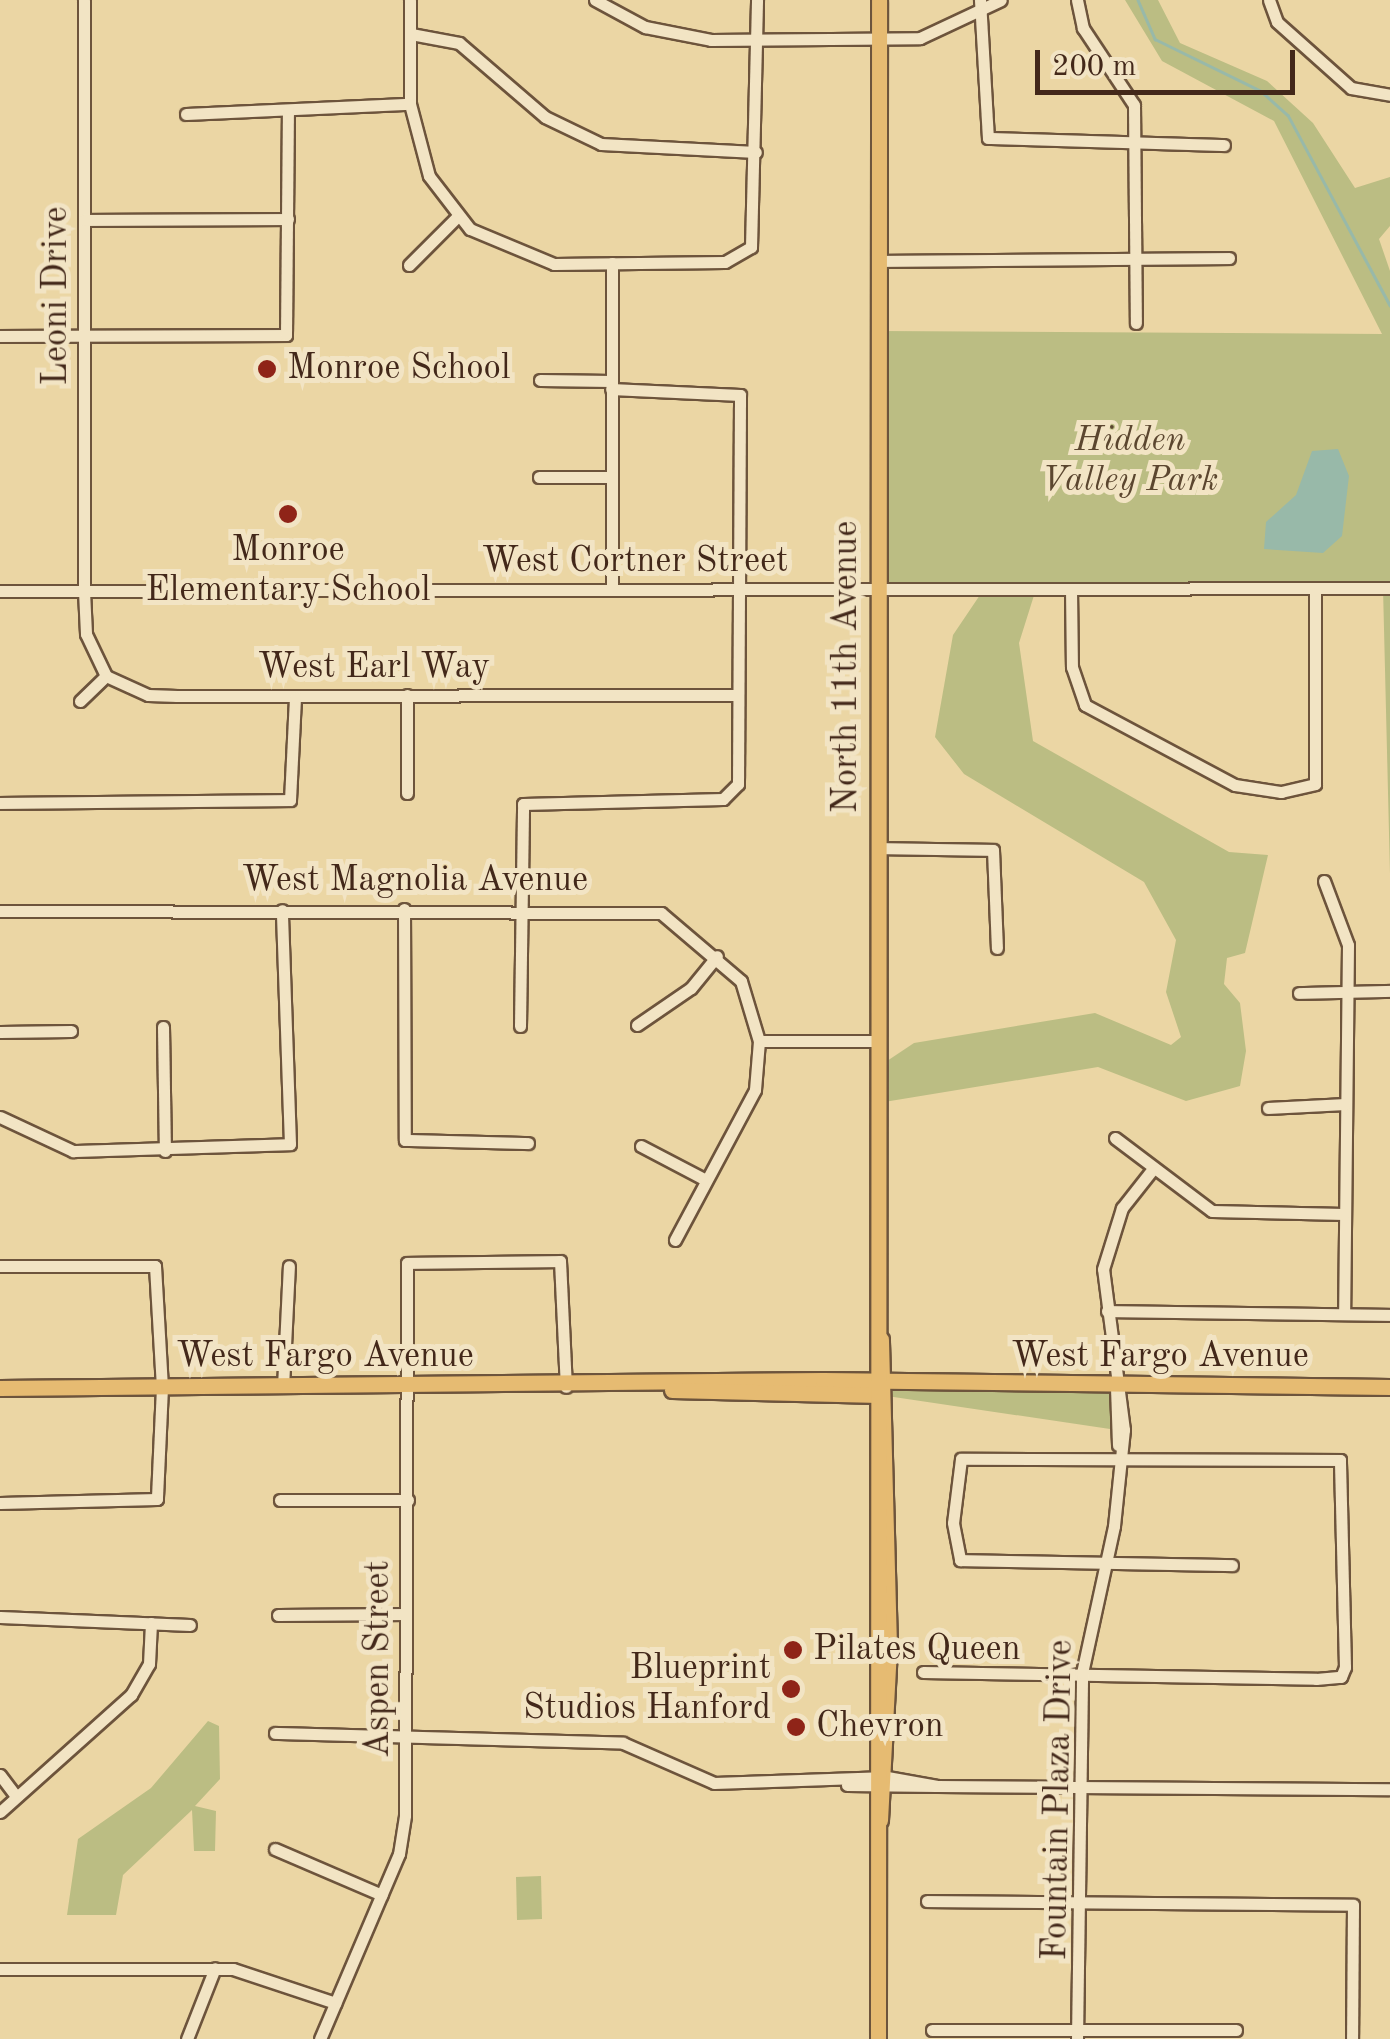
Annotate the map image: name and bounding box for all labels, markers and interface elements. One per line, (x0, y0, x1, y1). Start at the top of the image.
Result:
scale bar (1040, 30, 1300, 92)
text: 200 m (1052, 52, 1136, 82)
street label: Leoni Drive (36, 206, 78, 386)
place label: Monroe School (287, 348, 510, 390)
marker: Monroe School (256, 358, 278, 380)
park label: Hidden Valley Park (1042, 420, 1218, 502)
marker: Monroe Elementary School (277, 503, 299, 525)
street label: North 11th Avenue (826, 521, 868, 813)
place label: Monroe Elementary School (146, 530, 430, 612)
street label: West Cortner Street (482, 541, 788, 583)
street label: West Earl Way (258, 647, 490, 689)
street label: West Magnolia Avenue (242, 860, 588, 902)
street label: West Fargo Avenue (176, 1336, 474, 1378)
street label: West Fargo Avenue (1011, 1336, 1309, 1378)
street label: Aspen Street (358, 1560, 400, 1758)
place label: Pilates Queen (813, 1629, 1021, 1671)
marker: Pilates Queen (782, 1639, 804, 1661)
street label: Fountain Plaza Drive (1035, 1639, 1083, 1961)
place label: Blueprint Studios Hanford (523, 1648, 771, 1730)
marker: Blueprint Studios Hanford (780, 1678, 802, 1700)
place label: Chevron (816, 1706, 944, 1748)
marker: Chevron (785, 1716, 807, 1738)

